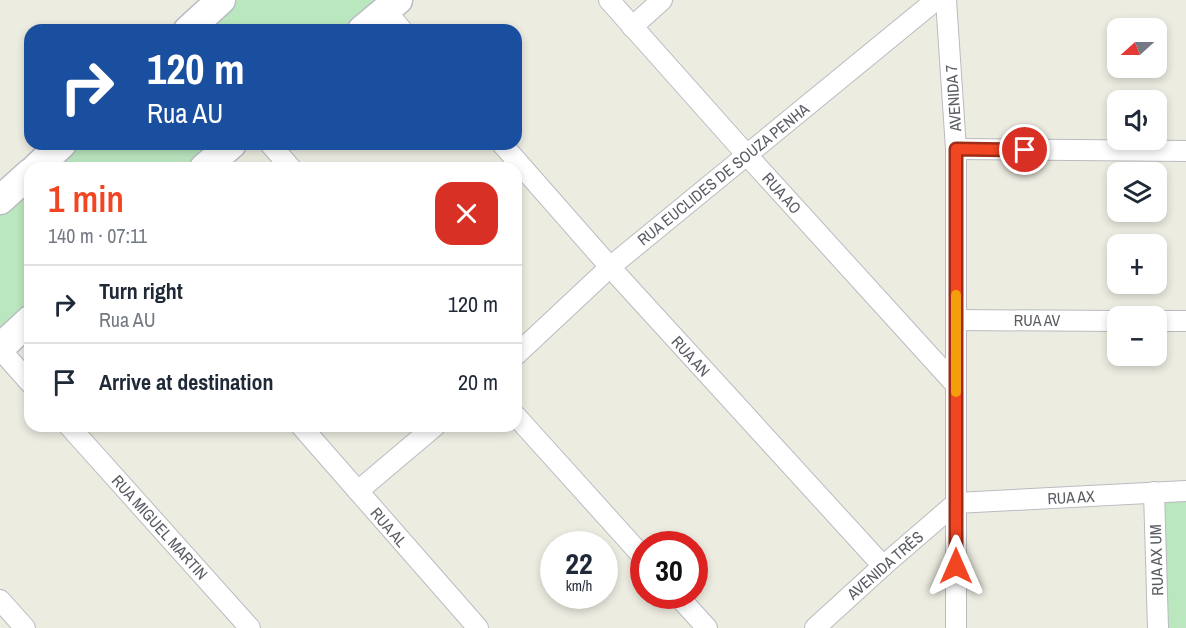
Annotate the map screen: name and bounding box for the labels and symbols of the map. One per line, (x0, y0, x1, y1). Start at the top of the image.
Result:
north arrow (1107, 18, 1167, 78)
street label: AVENIDA 7 (940, 64, 966, 133)
street label: RUA EUCLIDES DE SOUZA PENHA (632, 98, 814, 250)
pin (999, 124, 1050, 175)
street label: RUA AO (757, 167, 807, 219)
street label: RUA AV (1014, 309, 1060, 331)
street label: RUA AN (667, 331, 715, 381)
street label: RUA MIGUEL MARTIN (107, 470, 213, 584)
street label: RUA AX (1047, 485, 1095, 509)
street label: RUA AL (366, 502, 413, 552)
street label: RUA AX UM (1144, 524, 1168, 596)
street label: AVENIDA TRÊS (841, 526, 928, 605)
speed limit sign: 30 (630, 531, 708, 609)
position arrow (924, 534, 988, 598)

